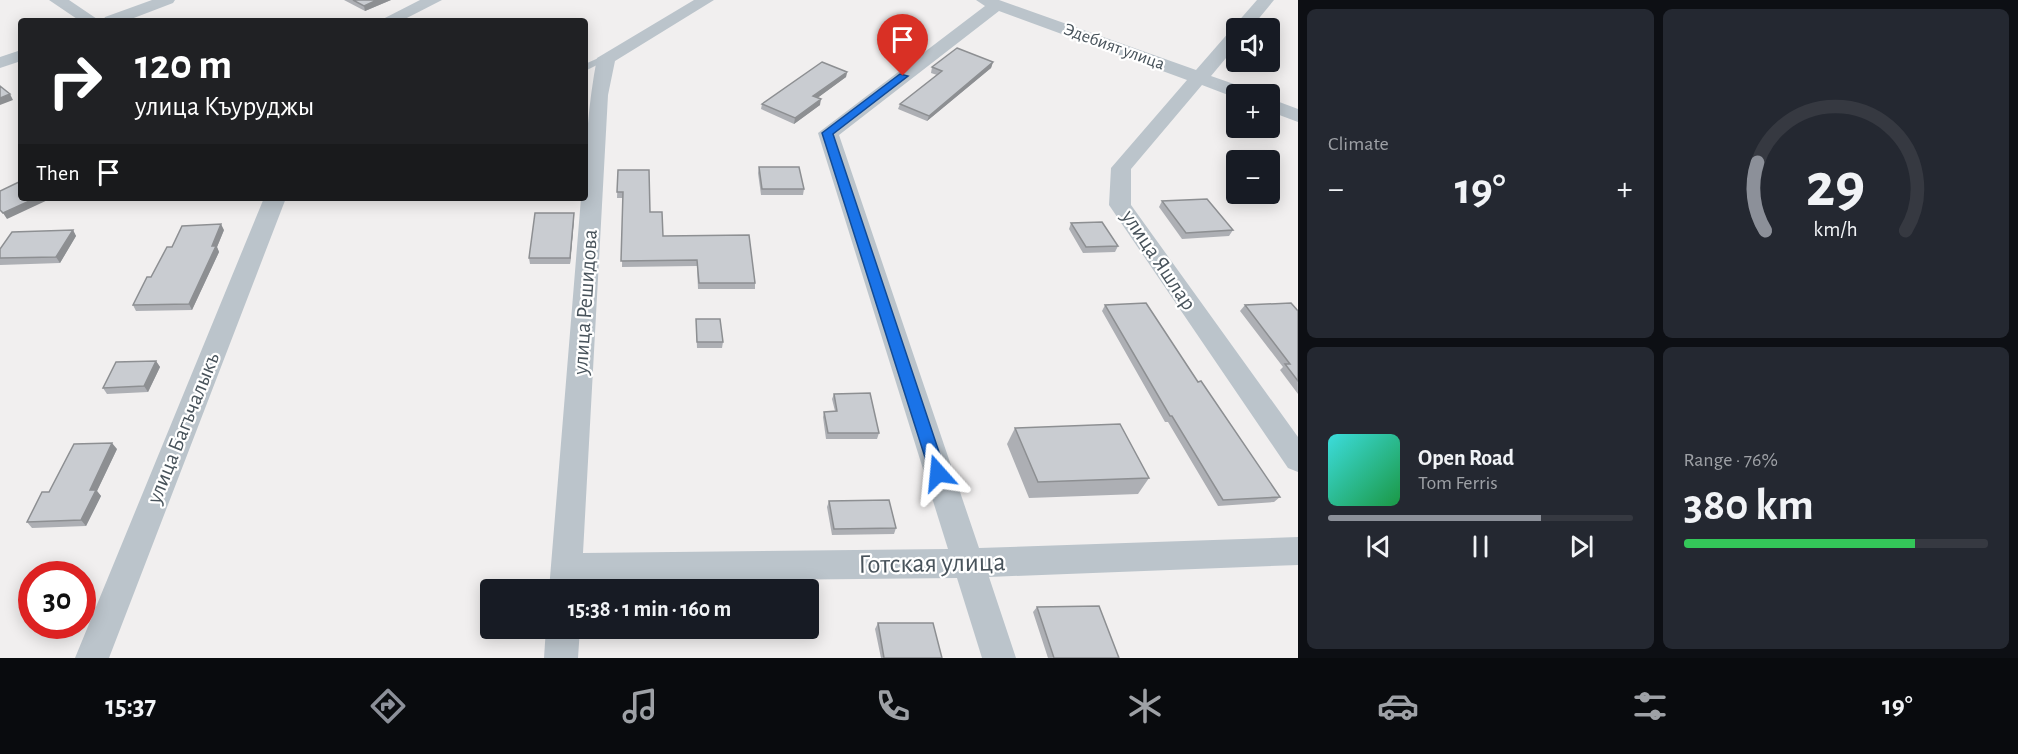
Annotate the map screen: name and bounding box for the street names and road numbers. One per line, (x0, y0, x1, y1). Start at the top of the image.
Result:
street label: Эдебият улица (1061, 19, 1167, 74)
street label: улица Яшлар (1117, 205, 1200, 314)
street label: улица Решидова (569, 229, 601, 376)
street label: улица Багъчалыкъ (142, 349, 223, 508)
street label: Готская улица (858, 548, 1006, 579)

